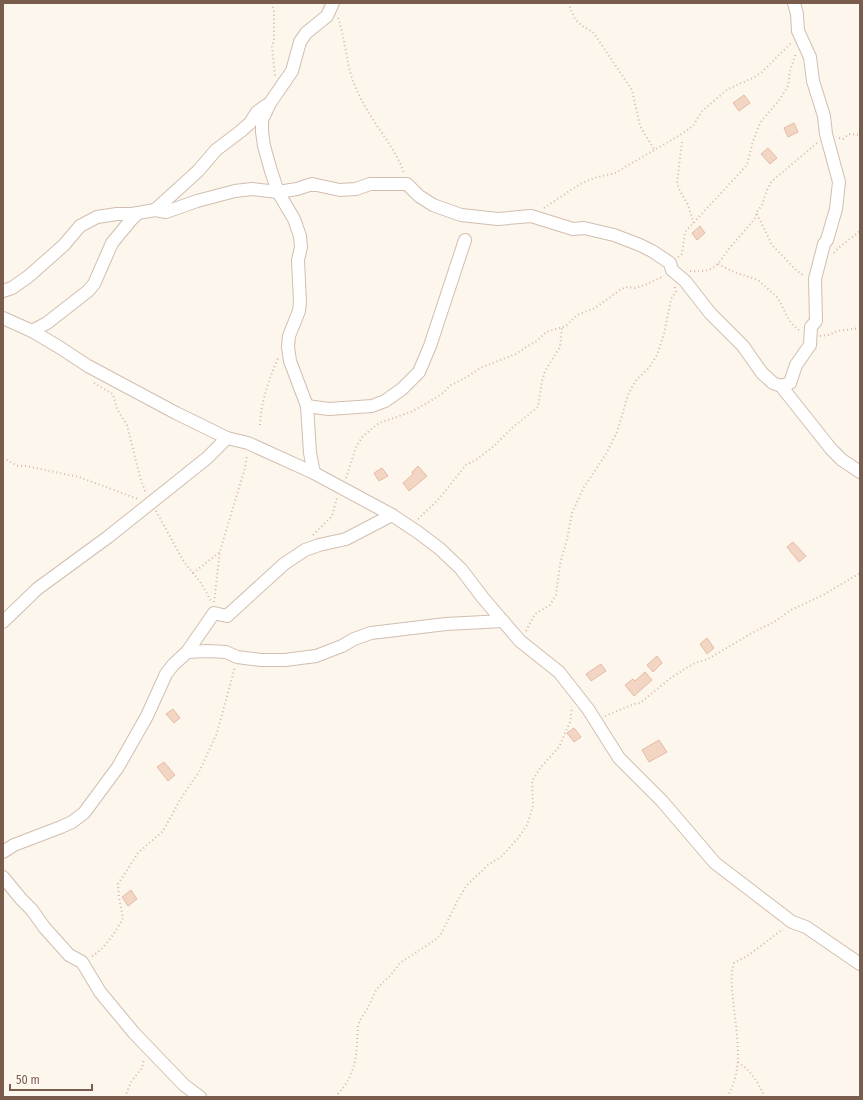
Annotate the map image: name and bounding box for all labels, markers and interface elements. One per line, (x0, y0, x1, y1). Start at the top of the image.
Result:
scale bar (10, 1066, 92, 1092)
text: 50 m (16, 1073, 40, 1087)

